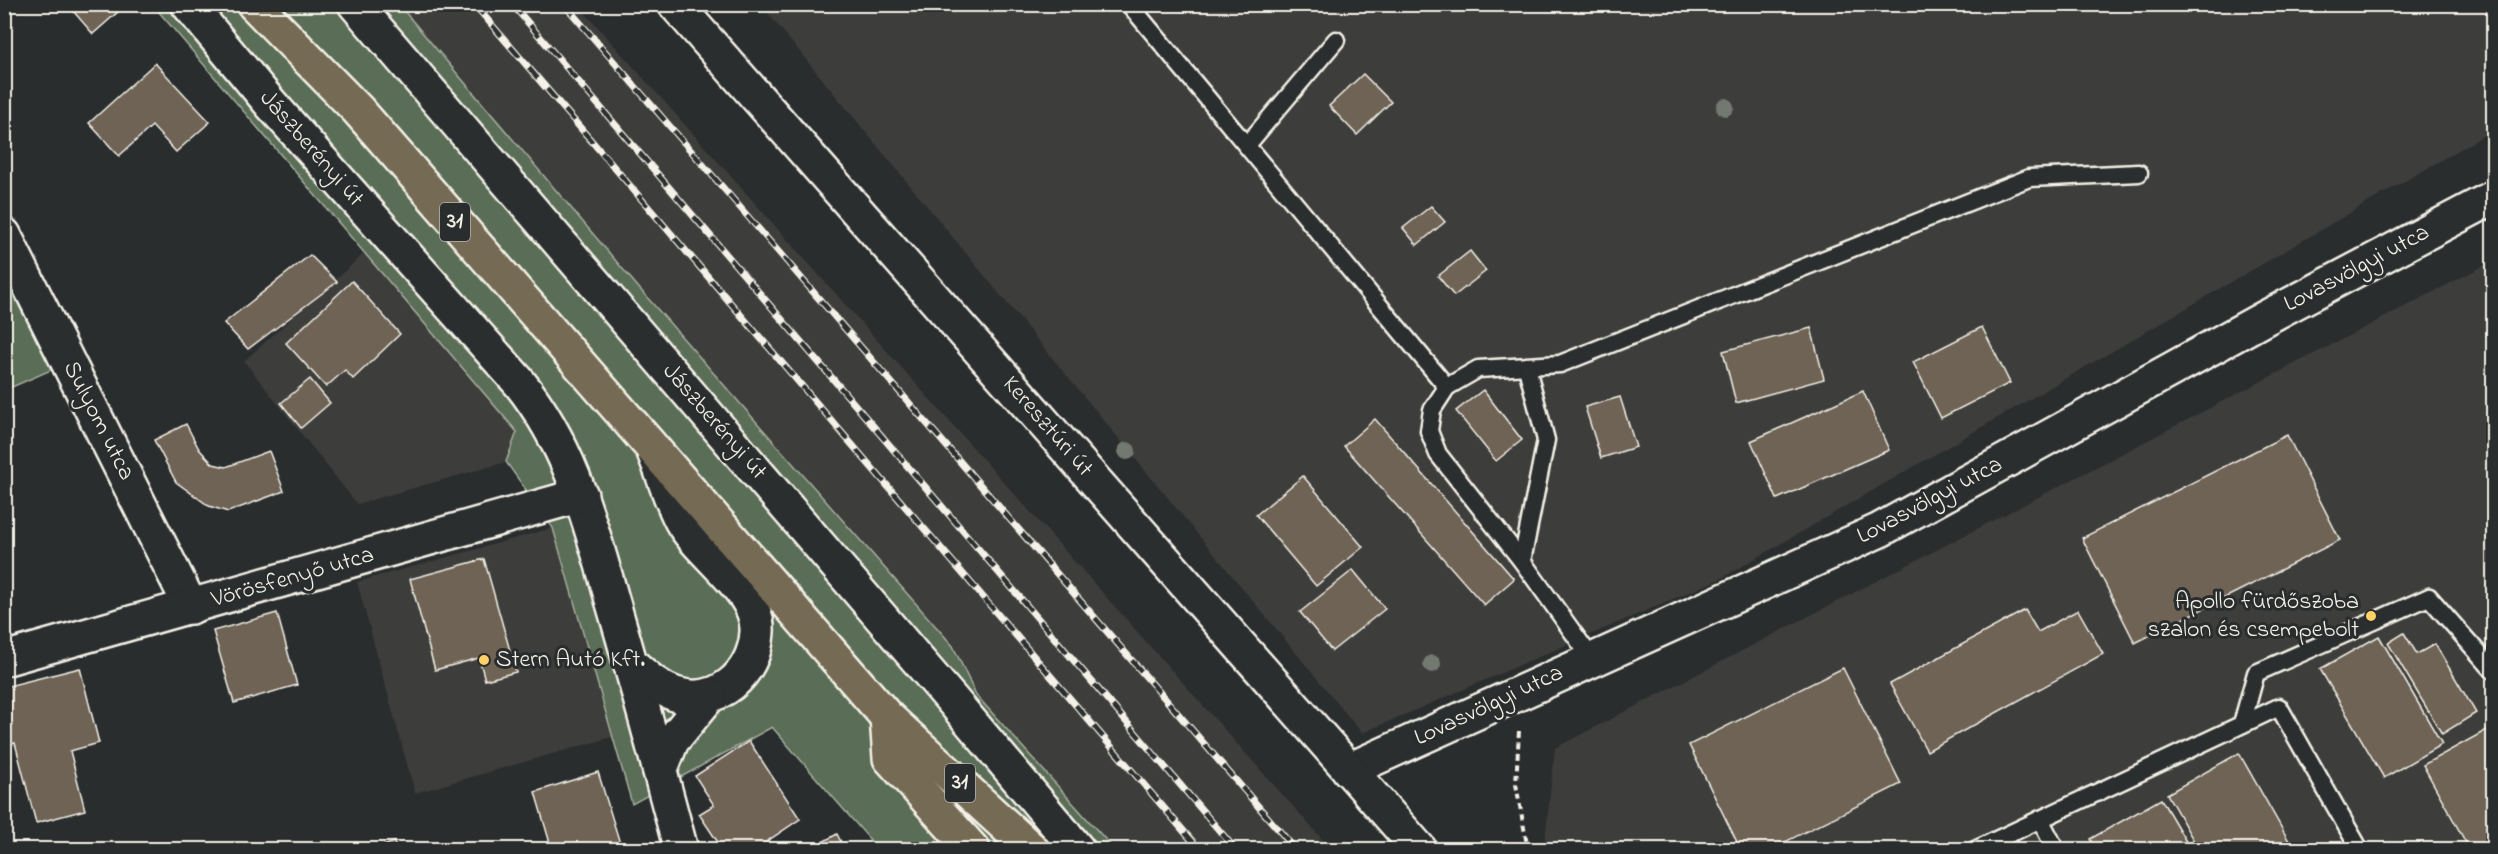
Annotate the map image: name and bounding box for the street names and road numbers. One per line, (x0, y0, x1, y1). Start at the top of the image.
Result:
street label: Jászberényi út (249, 83, 372, 216)
road number: 31 (440, 203, 470, 241)
street label: Lovasvölgyi utca (2278, 216, 2437, 323)
street label: Sulyom utca (52, 355, 143, 487)
street label: Jászberényi út (652, 356, 775, 489)
street label: Keresztúri út (993, 369, 1101, 485)
street label: Lovasvölgyi utca (1851, 448, 2010, 555)
street label: Vörösfenyő utca (207, 538, 379, 619)
street label: Lovasvölgyi utca (1409, 656, 1570, 757)
road number: 31 (945, 764, 975, 802)

